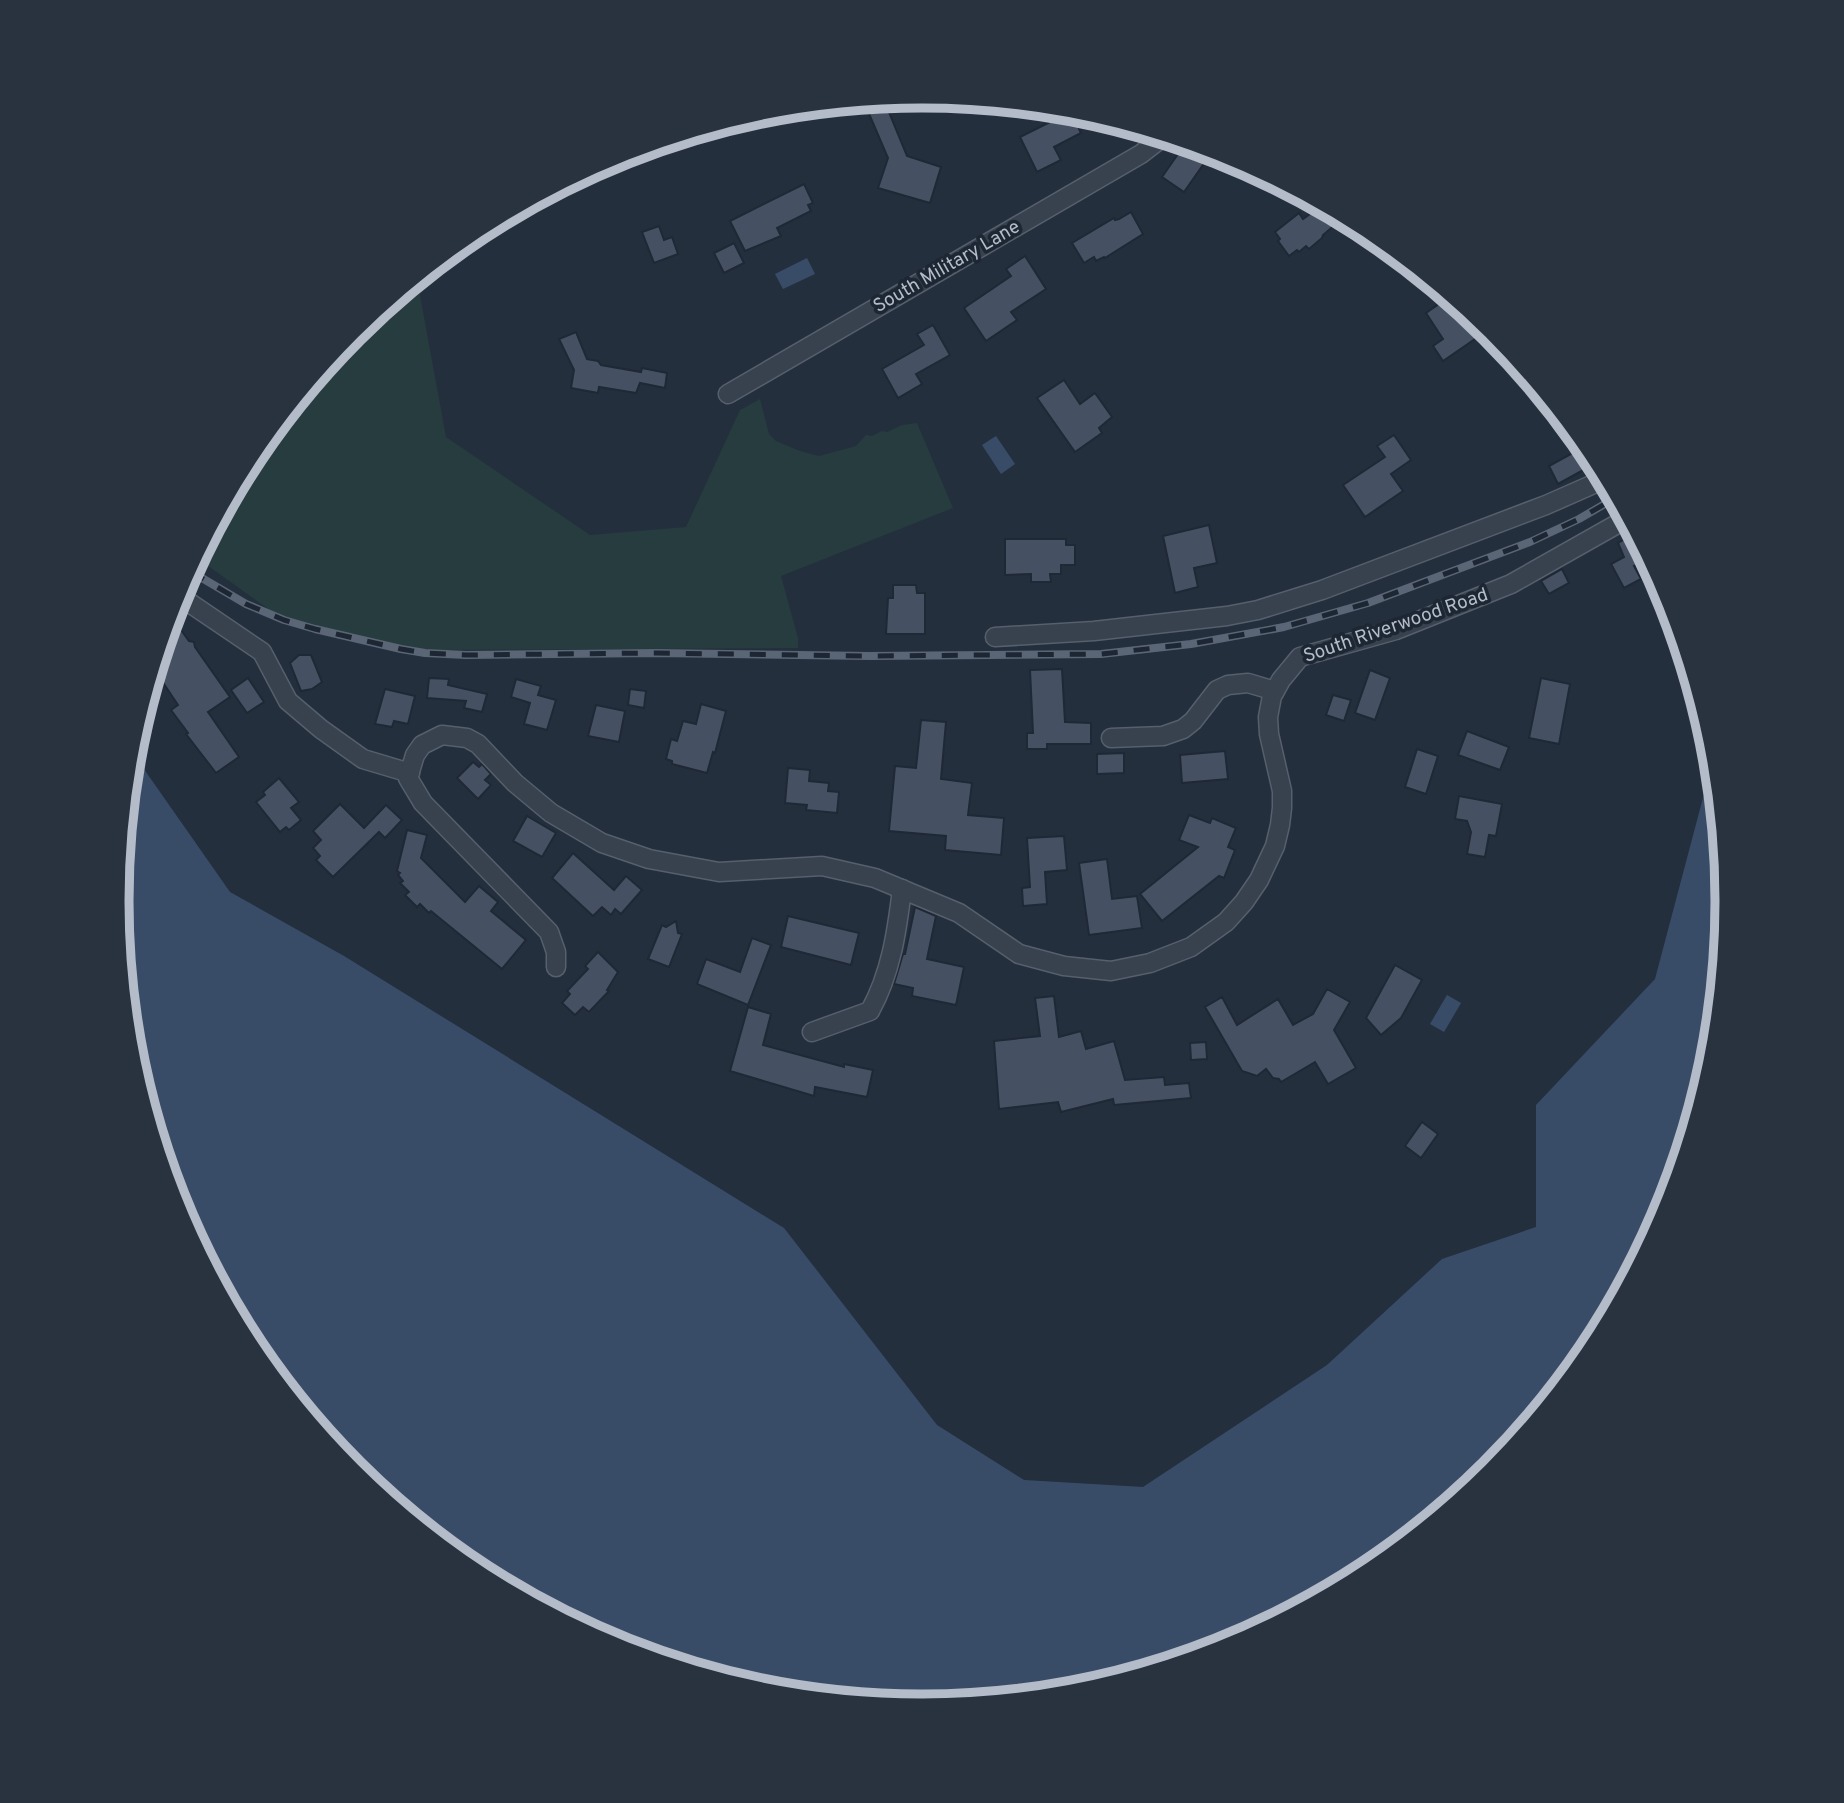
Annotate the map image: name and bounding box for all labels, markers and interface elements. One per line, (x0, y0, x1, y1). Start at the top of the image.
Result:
street label: South Military Lane (869, 215, 1025, 319)
street label: South Riverwood Road (1301, 583, 1491, 669)

